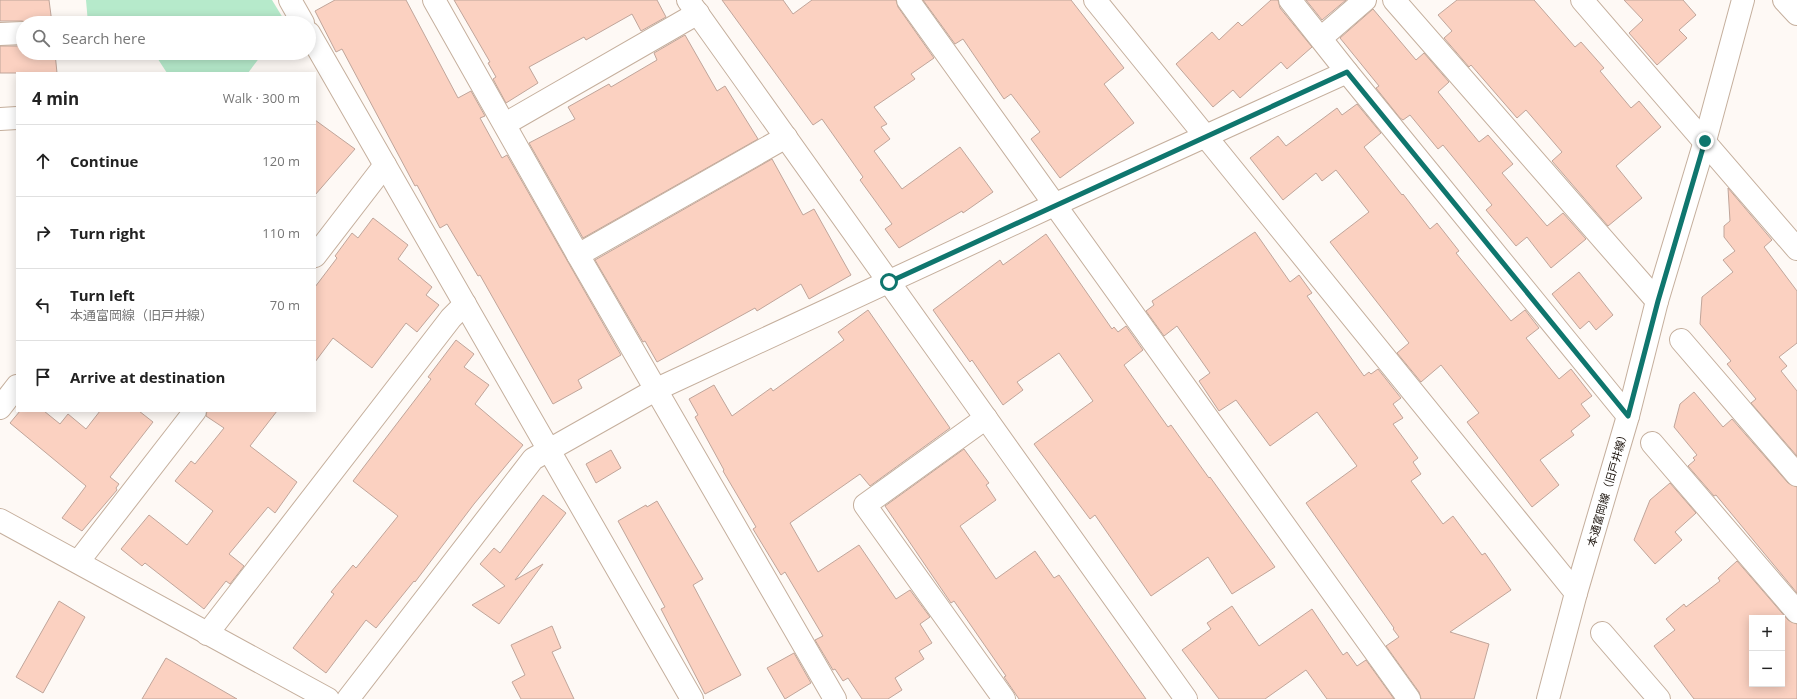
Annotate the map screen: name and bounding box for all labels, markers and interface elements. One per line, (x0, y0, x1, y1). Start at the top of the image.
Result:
search box (16, 16, 316, 60)
icon: search (30, 27, 52, 49)
text: Search here (62, 28, 146, 48)
text: 4 min (32, 87, 79, 110)
text: Walk · 300 m (223, 89, 300, 107)
route end (1696, 132, 1714, 150)
icon: ahead (32, 150, 54, 172)
text: Continue (70, 151, 138, 171)
text: 120 m (262, 152, 300, 170)
icon: right (32, 222, 54, 244)
text: Turn right (70, 223, 145, 243)
text: 110 m (262, 224, 300, 242)
route start (880, 273, 898, 291)
text: Turn left (70, 285, 135, 305)
icon: left (32, 294, 54, 316)
text: 70 m (270, 296, 300, 314)
text: 本通富岡線（旧戸井線） (70, 306, 213, 324)
icon: arrive (32, 366, 54, 388)
text: Arrive at destination (70, 367, 225, 387)
street label: 本通富岡線（旧戸井線） (1583, 428, 1631, 548)
map controls (1749, 615, 1785, 687)
button: + (1749, 615, 1785, 651)
button: − (1749, 651, 1785, 687)

